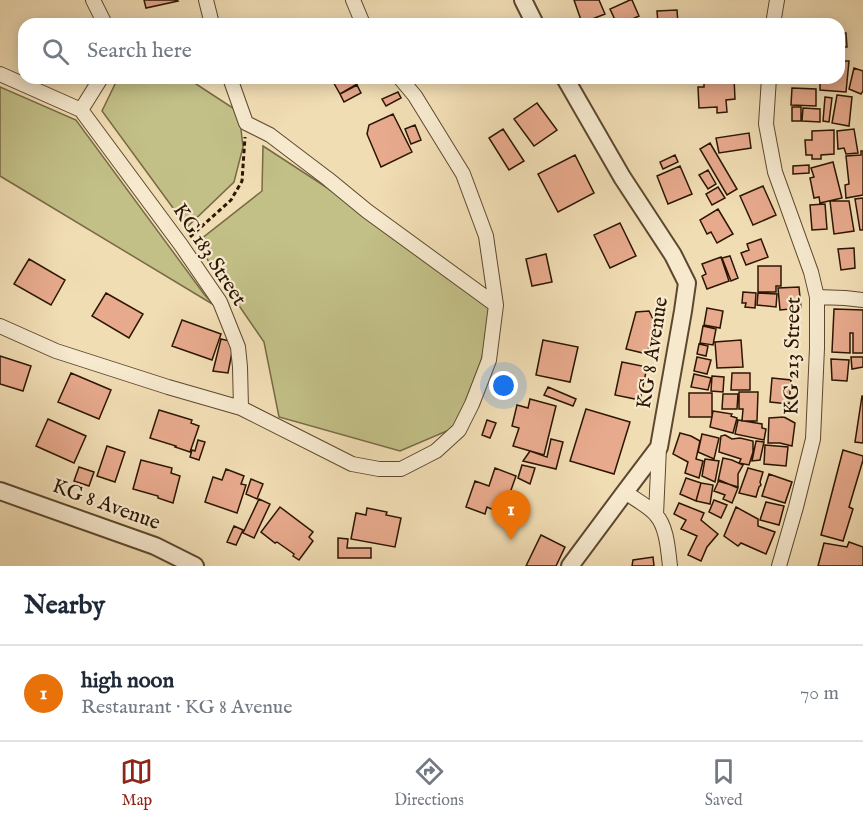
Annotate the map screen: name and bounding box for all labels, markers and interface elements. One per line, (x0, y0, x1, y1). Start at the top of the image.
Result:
search box (18, 18, 845, 84)
icon: search (39, 35, 72, 68)
text: Search here (87, 37, 192, 65)
street label: KG 183 Street (166, 199, 252, 311)
street label: KG 8 Avenue (631, 295, 675, 411)
street label: KG 213 Street (778, 297, 808, 415)
your location (489, 371, 518, 400)
street label: KG 8 Avenue (48, 473, 164, 537)
pin: 1 (492, 490, 530, 540)
text: Nearby (24, 589, 105, 622)
text: high noon (81, 667, 174, 695)
text: 1 (40, 681, 47, 706)
text: 70 m (800, 681, 839, 706)
text: Restaurant · KG 8 Avenue (81, 695, 292, 720)
tab: Map (120, 755, 153, 811)
tab: Directions (394, 755, 464, 811)
tab: Saved (705, 755, 743, 811)

